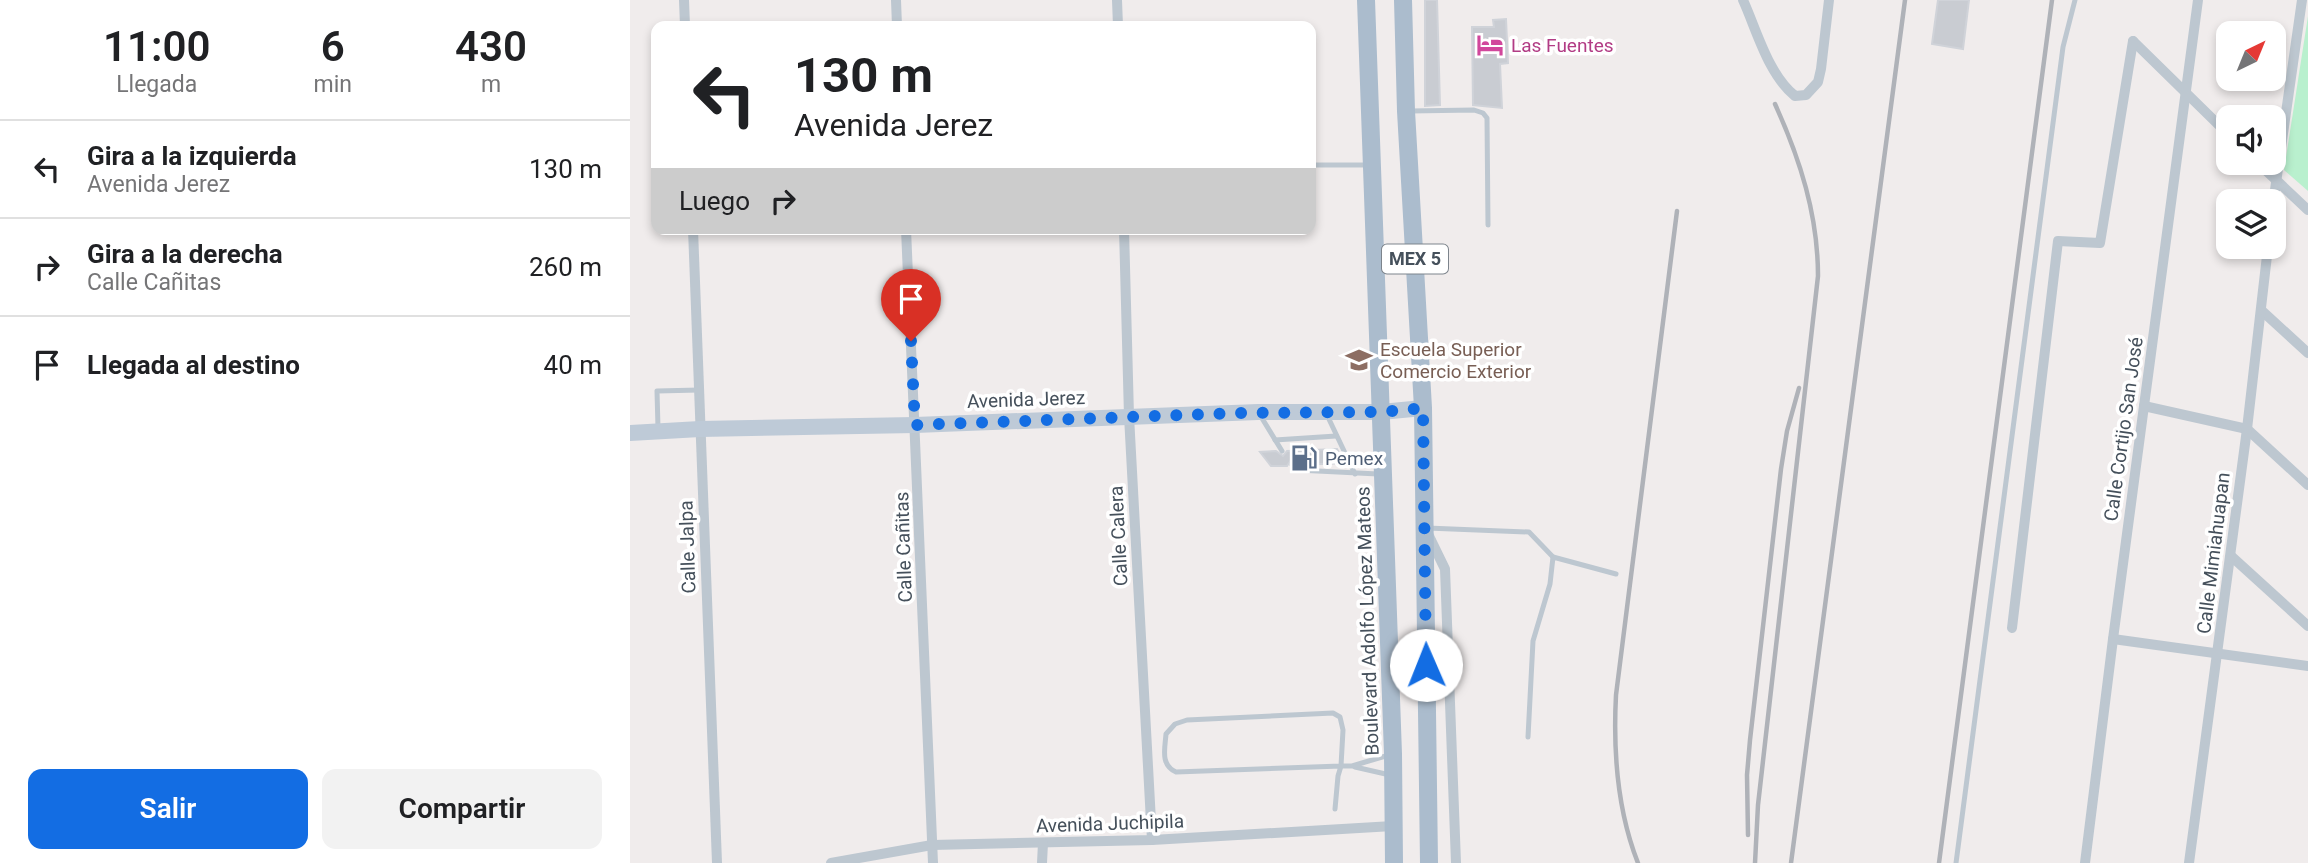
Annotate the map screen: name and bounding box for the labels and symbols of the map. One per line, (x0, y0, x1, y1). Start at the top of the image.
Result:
north arrow (2216, 21, 2286, 91)
hotel icon: Las Fuentes (1475, 30, 1505, 60)
place label: Las Fuentes (1511, 34, 1614, 57)
road number: MEX 5 (1382, 244, 1448, 274)
pin (881, 269, 941, 341)
street label: Calle Cortijo San José (2099, 335, 2148, 523)
place label: Escuela Superior Comercio Exterior (1380, 338, 1532, 383)
school or university icon: Escuela Superior Comercio Exterior (1344, 345, 1374, 375)
street label: Avenida Jerez (967, 386, 1086, 413)
fuel station icon: Pemex (1289, 443, 1319, 473)
place label: Pemex (1325, 447, 1384, 470)
street label: Calle Mimiahuapan (2192, 471, 2235, 635)
street label: Calle Calera (1104, 485, 1133, 587)
street label: Boulevard Adolfo López Mateos (1351, 486, 1384, 756)
street label: Calle Cañitas (890, 491, 917, 603)
street label: Calle Jalpa (674, 500, 701, 594)
position arrow (1389, 628, 1463, 702)
street label: Avenida Juchipila (1036, 809, 1184, 838)

